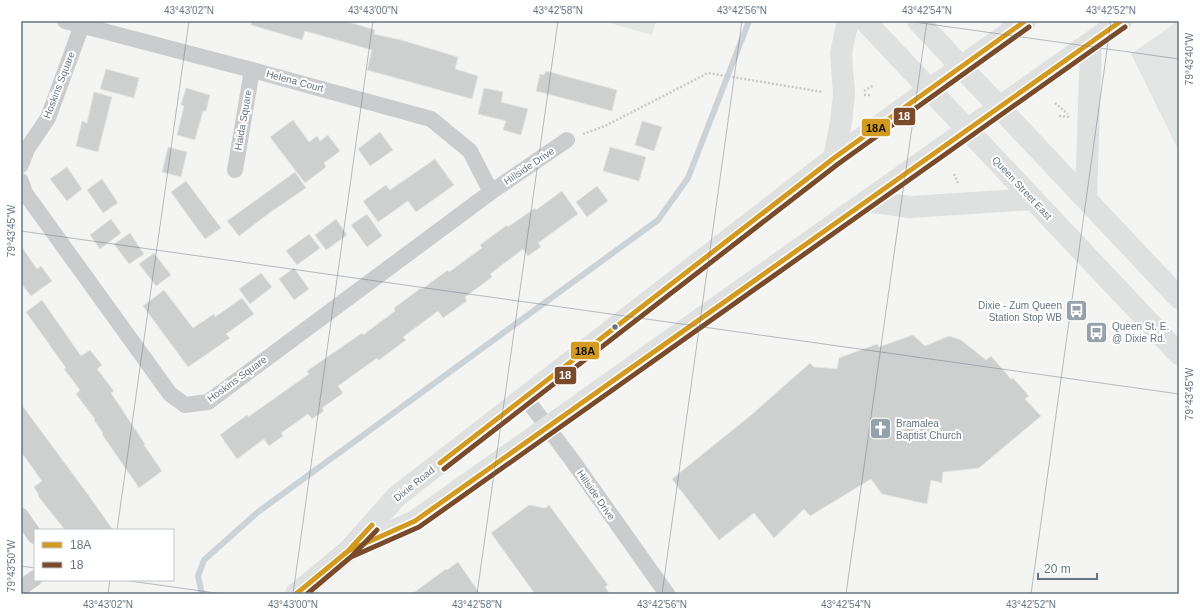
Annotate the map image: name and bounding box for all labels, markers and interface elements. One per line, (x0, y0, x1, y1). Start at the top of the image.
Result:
text: 43°43'02"N (164, 5, 214, 16)
text: 43°43'00"N (348, 5, 398, 16)
text: 43°42'58"N (533, 5, 583, 16)
text: 43°42'56"N (717, 5, 767, 16)
text: 43°42'54"N (902, 5, 952, 16)
text: 43°42'52"N (1086, 5, 1136, 16)
text: 79°43'40"W (1184, 32, 1195, 85)
street label: Hoskins Square (41, 50, 77, 120)
street label: Helena Court (265, 68, 325, 94)
street label: Haida Square (232, 89, 254, 151)
line badge: 18 (893, 107, 916, 126)
text: 18 (898, 110, 910, 122)
line badge: 18A (861, 118, 891, 137)
text: 18A (866, 122, 886, 134)
street label: Hillside Drive (502, 145, 557, 187)
street label: Queen Street East (990, 154, 1054, 222)
text: 79°43'45"W (6, 204, 17, 257)
bus stop icon: Dixie - Zum Queen Station Stop WB (1064, 298, 1090, 324)
place label: Dixie - Zum Queen Station Stop WB (978, 300, 1062, 323)
bus stop icon: Queen St. E. @ Dixie Rd. (1084, 319, 1110, 345)
place label: Queen St. E. @ Dixie Rd. (1112, 321, 1169, 344)
unlabelled marker (610, 322, 620, 332)
line badge: 18A (570, 341, 600, 360)
text: 18A (575, 345, 595, 357)
street label: Hoskins Square (205, 354, 269, 404)
line badge: 18 (554, 366, 577, 385)
text: 79°43'45"W (1184, 367, 1195, 420)
text: 18 (559, 369, 571, 381)
church icon: Bramalea Baptist Church (867, 416, 893, 442)
place label: Bramalea Baptist Church (896, 418, 962, 441)
street label: Dixie Road (392, 464, 436, 504)
street label: Hillside Drive (575, 468, 617, 522)
legend (34, 529, 174, 581)
text: 18A (70, 538, 91, 552)
text: 79°43'50"W (6, 539, 17, 592)
scale bar (1038, 555, 1097, 581)
text: 18 (70, 558, 84, 572)
text: 20 m (1044, 562, 1071, 576)
text: 43°43'02"N (83, 599, 133, 610)
text: 43°43'00"N (268, 599, 318, 610)
text: 43°42'58"N (452, 599, 502, 610)
text: 43°42'56"N (637, 599, 687, 610)
text: 43°42'54"N (821, 599, 871, 610)
text: 43°42'52"N (1006, 599, 1056, 610)

